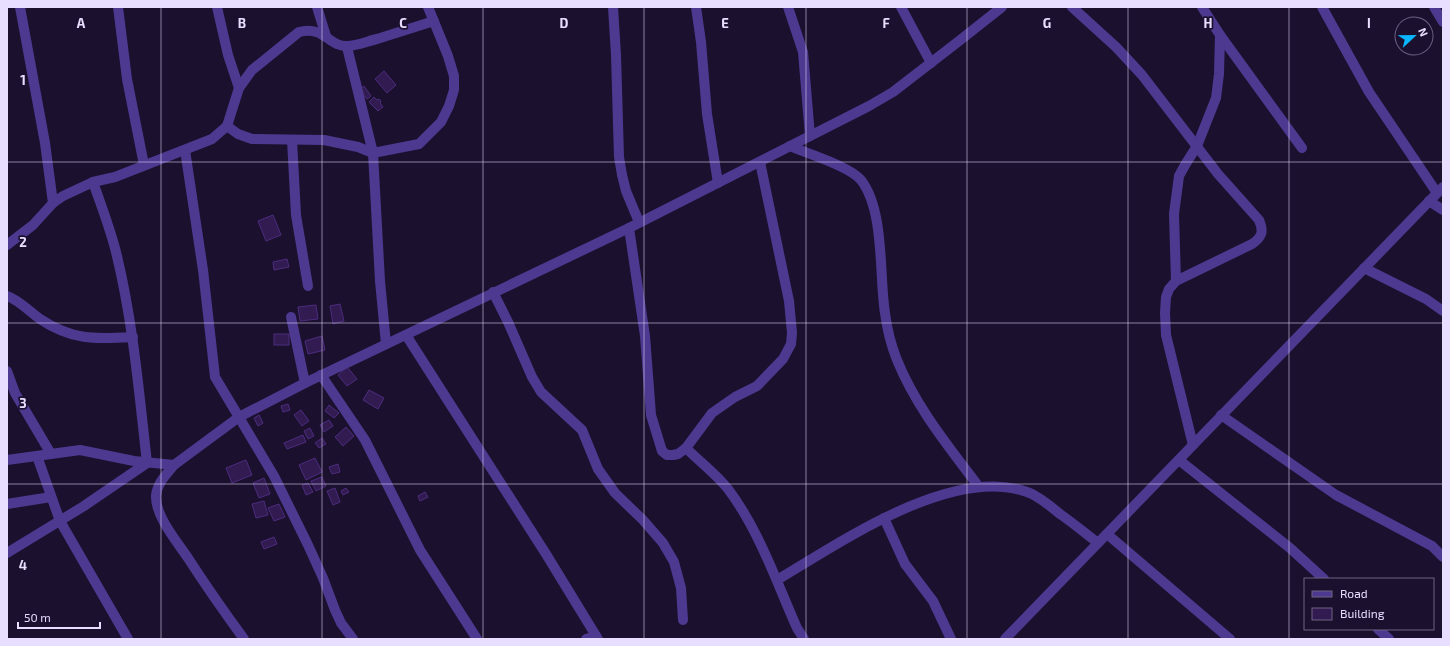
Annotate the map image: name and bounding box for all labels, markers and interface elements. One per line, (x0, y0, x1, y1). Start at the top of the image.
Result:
text: A (77, 15, 86, 31)
text: B (238, 15, 246, 31)
text: C (399, 15, 407, 31)
text: D (560, 15, 569, 31)
text: E (721, 15, 729, 31)
text: F (882, 15, 890, 31)
text: G (1043, 15, 1051, 31)
text: H (1204, 15, 1213, 31)
text: I (1367, 15, 1371, 31)
north arrow (1394, 16, 1434, 56)
text: N (1416, 26, 1431, 38)
text: 1 (20, 72, 26, 88)
text: 2 (19, 234, 27, 250)
text: 3 (19, 395, 27, 411)
text: 4 (19, 557, 27, 573)
legend (1304, 578, 1434, 630)
text: Road (1340, 586, 1368, 600)
scale bar (18, 604, 100, 630)
text: Building (1340, 606, 1385, 620)
text: 50 m (24, 610, 51, 624)

